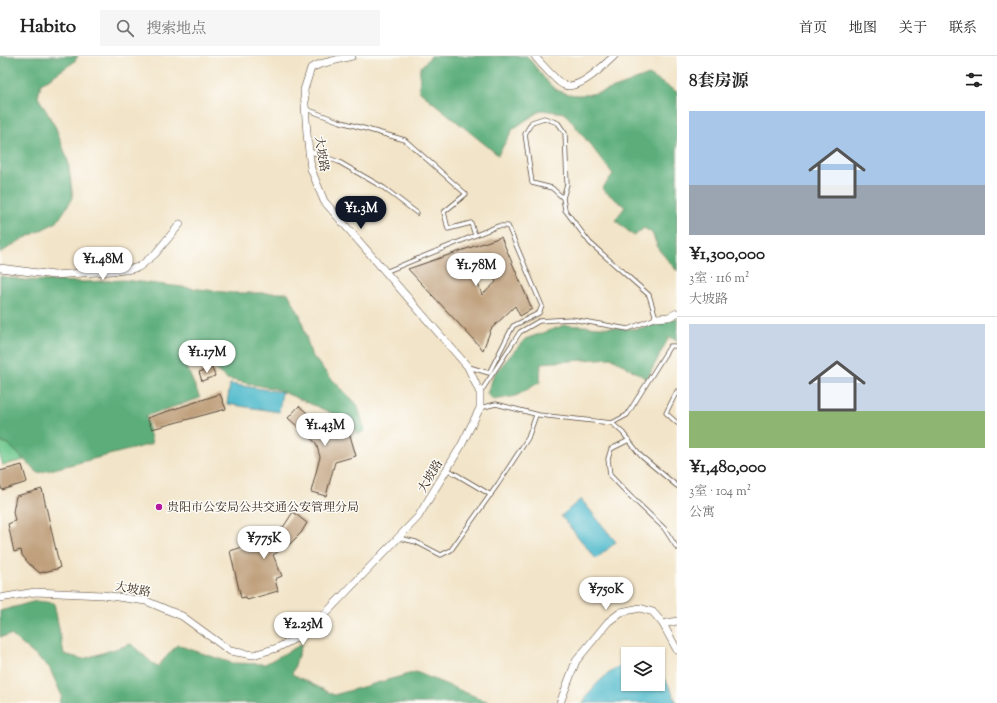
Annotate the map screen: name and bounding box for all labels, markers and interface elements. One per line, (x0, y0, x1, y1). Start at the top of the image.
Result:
search box (100, 10, 380, 46)
text: Habito (20, 14, 76, 41)
icon: search (114, 17, 136, 39)
text: 搜索地点 (146, 19, 206, 40)
text: 首页 (799, 19, 827, 39)
text: 地图 (849, 19, 877, 39)
text: 关于 (899, 19, 927, 39)
text: 联系 (949, 19, 977, 39)
icon: filters (963, 69, 985, 91)
text: 8套房源 (689, 70, 749, 94)
street label: 大坡路 (309, 135, 333, 173)
icon: home (801, 137, 873, 209)
pin: ¥1.3M (333, 196, 389, 230)
text: ¥1.3M (344, 200, 378, 218)
text: ¥1,300,000 (689, 243, 765, 267)
pin: ¥1.48M (70, 247, 136, 281)
text: ¥1.48M (83, 251, 123, 269)
pin: ¥1.78M (443, 253, 509, 287)
text: ¥1.78M (456, 257, 496, 275)
text: 3室 · 116 m² (689, 270, 749, 288)
text: 大坡路 (689, 291, 728, 309)
pin: ¥1.17M (174, 340, 240, 374)
text: ¥1.17M (188, 344, 226, 362)
icon: home (801, 350, 873, 422)
pin: ¥1.43M (292, 413, 358, 447)
text: ¥1.43M (305, 417, 345, 435)
street label: 大坡路 (414, 456, 448, 497)
text: ¥1,480,000 (689, 456, 766, 480)
text: 3室 · 104 m² (689, 483, 751, 501)
place label: 贵阳市公安局公共交通公安管理分局 (167, 499, 359, 517)
marker: 贵阳市公安局公共交通公安管理分局 (154, 502, 164, 512)
text: 公寓 (689, 504, 715, 522)
pin: ¥775K (236, 526, 292, 560)
text: ¥775K (246, 530, 282, 548)
pin: ¥750K (578, 577, 634, 611)
street label: 大坡路 (113, 578, 152, 602)
text: ¥750K (588, 581, 624, 599)
pin: ¥2.25M (270, 612, 336, 646)
text: ¥2.25M (283, 616, 323, 634)
map controls (621, 647, 665, 691)
button: layers (621, 647, 665, 691)

